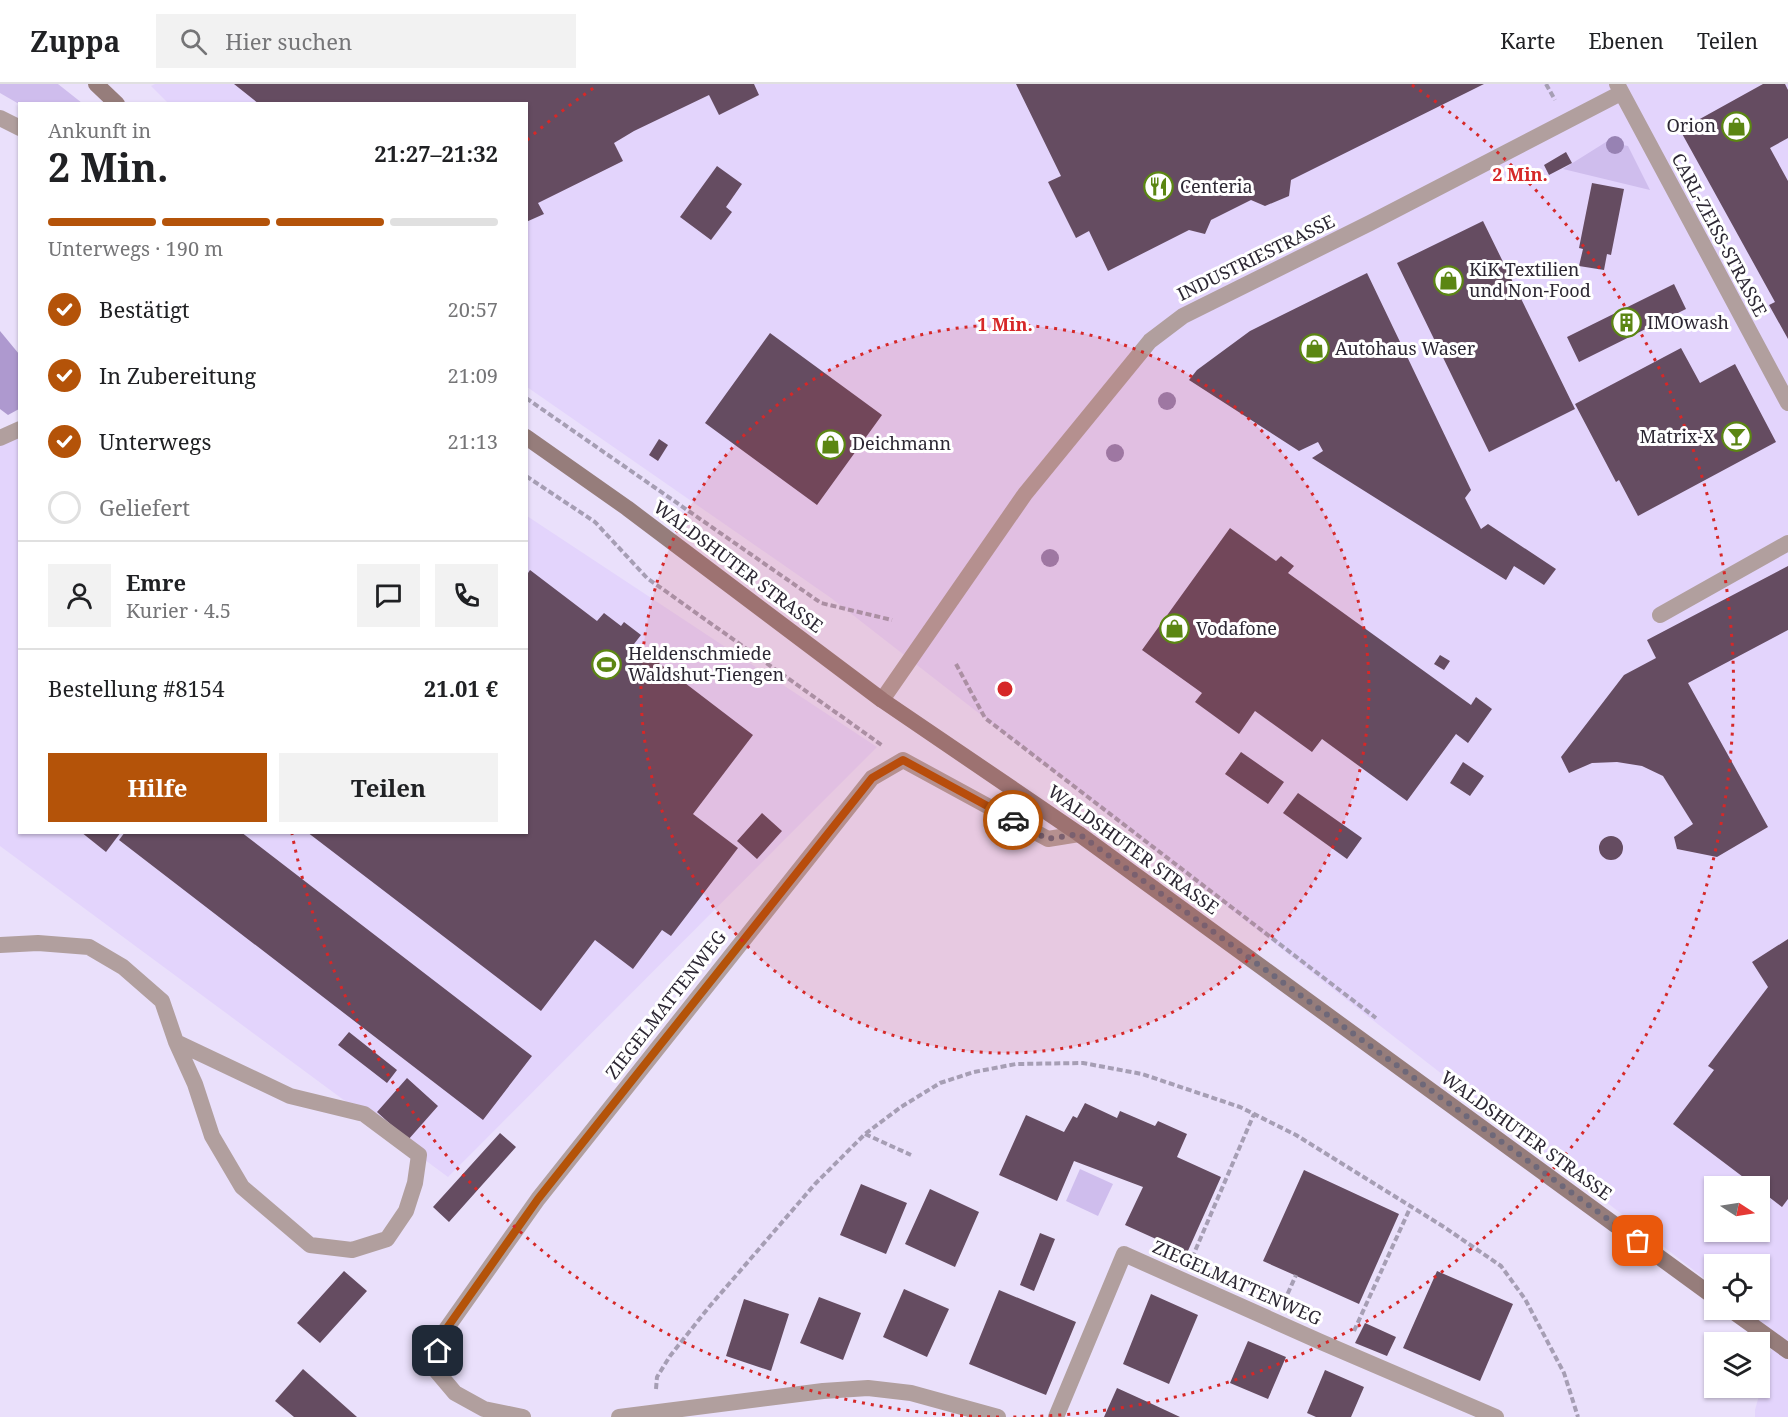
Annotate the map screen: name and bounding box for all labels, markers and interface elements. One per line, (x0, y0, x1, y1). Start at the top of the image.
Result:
search box (156, 14, 576, 68)
text: Zuppa (30, 22, 120, 60)
icon: search (177, 25, 210, 58)
text: Hier suchen (225, 26, 352, 56)
text: Karte (1500, 27, 1555, 55)
text: Ebenen (1588, 27, 1664, 55)
text: Teilen (1697, 27, 1758, 55)
shop icon: Orion (1721, 110, 1753, 142)
place label: Orion (1666, 113, 1716, 137)
text: Ankunft in (48, 117, 151, 144)
text: 21:27–21:32 (374, 138, 498, 168)
text: 2 Min. (48, 140, 169, 193)
street label: CARL-ZEISS-STRASSE (1667, 149, 1773, 320)
text: 2 Min. (1492, 162, 1548, 186)
restaurant icon: Centeria (1143, 171, 1175, 203)
place label: Centeria (1180, 174, 1253, 198)
street label: INDUSTRIESTRASSE (1173, 209, 1338, 306)
text: Unterwegs · 190 m (48, 235, 223, 262)
place label: KiK Textilien und Non-Food (1469, 257, 1591, 302)
shop icon: KiK Textilien und Non-Food (1432, 264, 1464, 296)
icon: check (48, 293, 81, 326)
text: Bestätigt (99, 294, 190, 324)
text: 20:57 (448, 296, 498, 323)
building icon: IMOwash (1610, 307, 1642, 339)
place label: IMOwash (1647, 310, 1729, 334)
text: 1 Min. (977, 312, 1033, 336)
shop icon: Autohaus Waser (1298, 333, 1330, 365)
place label: Autohaus Waser (1335, 336, 1476, 360)
icon: check (48, 359, 81, 392)
text: In Zubereitung (99, 360, 256, 390)
text: 21:09 (448, 362, 498, 389)
bar icon: Matrix-X (1720, 421, 1752, 453)
place label: Matrix-X (1640, 424, 1715, 448)
icon: check (48, 425, 81, 458)
text: Unterwegs (99, 426, 211, 456)
text: 21:13 (448, 428, 498, 455)
shop icon: Deichmann (815, 428, 847, 460)
place label: Deichmann (852, 431, 952, 455)
text: Geliefert (99, 492, 190, 522)
street label: WALDSHUTER STRASSE (649, 495, 828, 638)
button: person (48, 564, 111, 627)
button: chat (357, 564, 420, 627)
button: phone (435, 564, 498, 627)
text: Emre (126, 567, 186, 597)
text: Kurier · 4.5 (126, 597, 231, 624)
shop icon: Vodafone (1159, 613, 1191, 645)
place label: Vodafone (1196, 616, 1277, 640)
place label: Heldenschmiede Waldshut-Tiengen (628, 641, 785, 686)
sports icon: Heldenschmiede Waldshut-Tiengen (591, 648, 623, 680)
text: Bestellung #8154 (48, 673, 224, 703)
text: 21.01 € (424, 673, 498, 703)
centre of rings (995, 679, 1015, 699)
button: Hilfe (48, 753, 267, 822)
button: Teilen (279, 753, 498, 822)
street label: WALDSHUTER STRASSE (1043, 779, 1224, 919)
courier (983, 790, 1043, 850)
icon: car (997, 804, 1030, 837)
street label: ZIEGELMATTENWEG (600, 925, 731, 1084)
street label: WALDSHUTER STRASSE (1436, 1065, 1617, 1205)
north arrow (1704, 1176, 1770, 1242)
map controls (1704, 1176, 1770, 1398)
pin (1612, 1215, 1663, 1266)
icon: bag (1621, 1224, 1654, 1257)
street label: ZIEGELMATTENWEG (1149, 1234, 1326, 1330)
button: locate (1704, 1254, 1770, 1320)
pin (412, 1325, 463, 1376)
button: layers (1704, 1332, 1770, 1398)
icon: home (421, 1334, 454, 1367)

